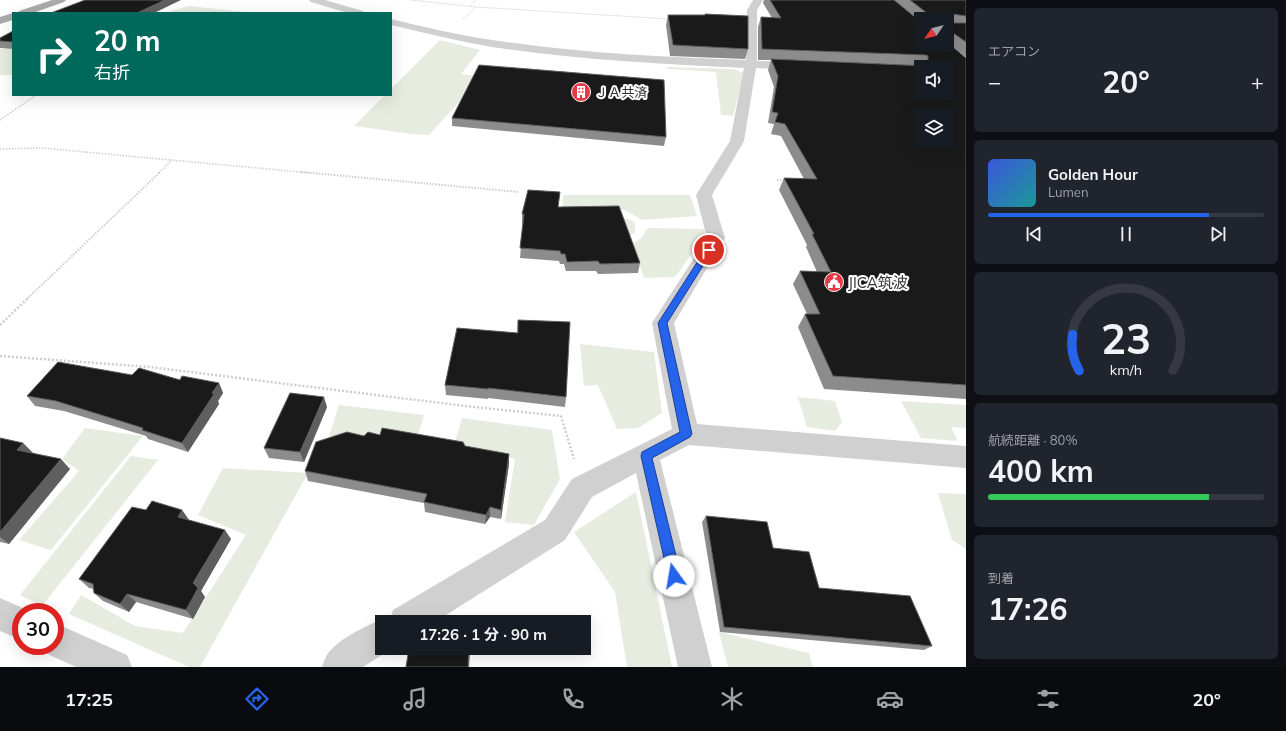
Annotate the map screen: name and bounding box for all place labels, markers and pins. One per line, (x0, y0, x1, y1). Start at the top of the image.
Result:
building icon: ＪＡ共済 (570, 81, 592, 103)
place label: ＪＡ共済 (595, 84, 647, 100)
pin (692, 233, 726, 267)
public building icon: JICA筑波 (823, 271, 845, 293)
place label: JICA筑波 (848, 273, 908, 292)

